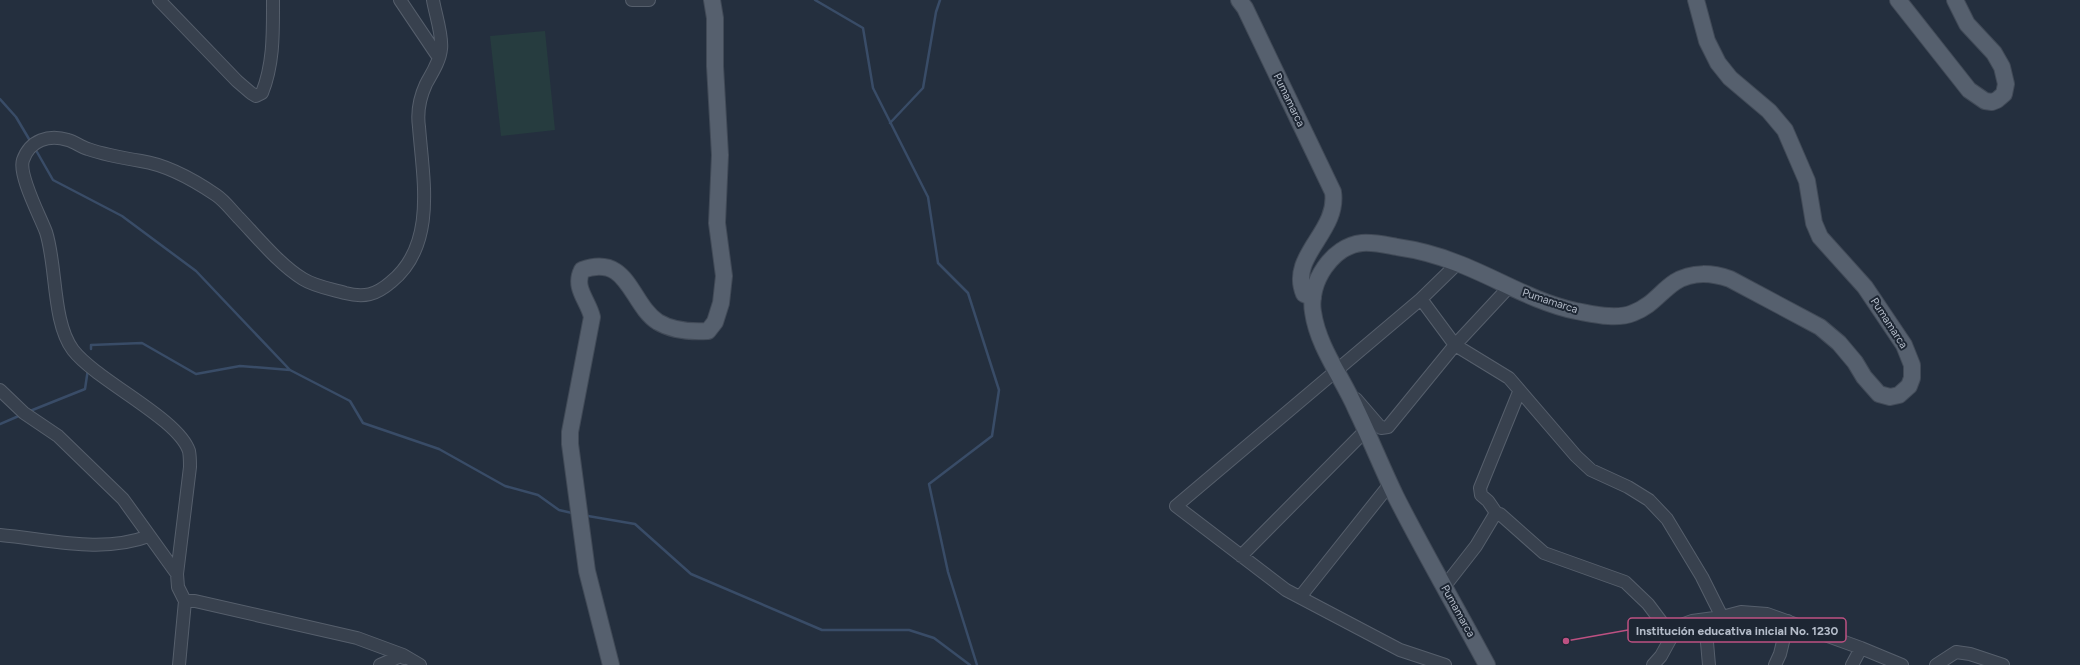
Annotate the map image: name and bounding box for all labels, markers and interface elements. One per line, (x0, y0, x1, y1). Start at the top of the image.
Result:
street label: Pumamarca (1271, 71, 1307, 129)
street label: Pumamarca (1521, 286, 1579, 316)
street label: Pumamarca (1868, 295, 1910, 351)
street label: Pumamarca (1438, 583, 1478, 639)
callout: Institución educativa inicial No. 1230 (1628, 618, 1846, 642)
text: Institución educativa inicial No. 1230 (1636, 624, 1839, 638)

